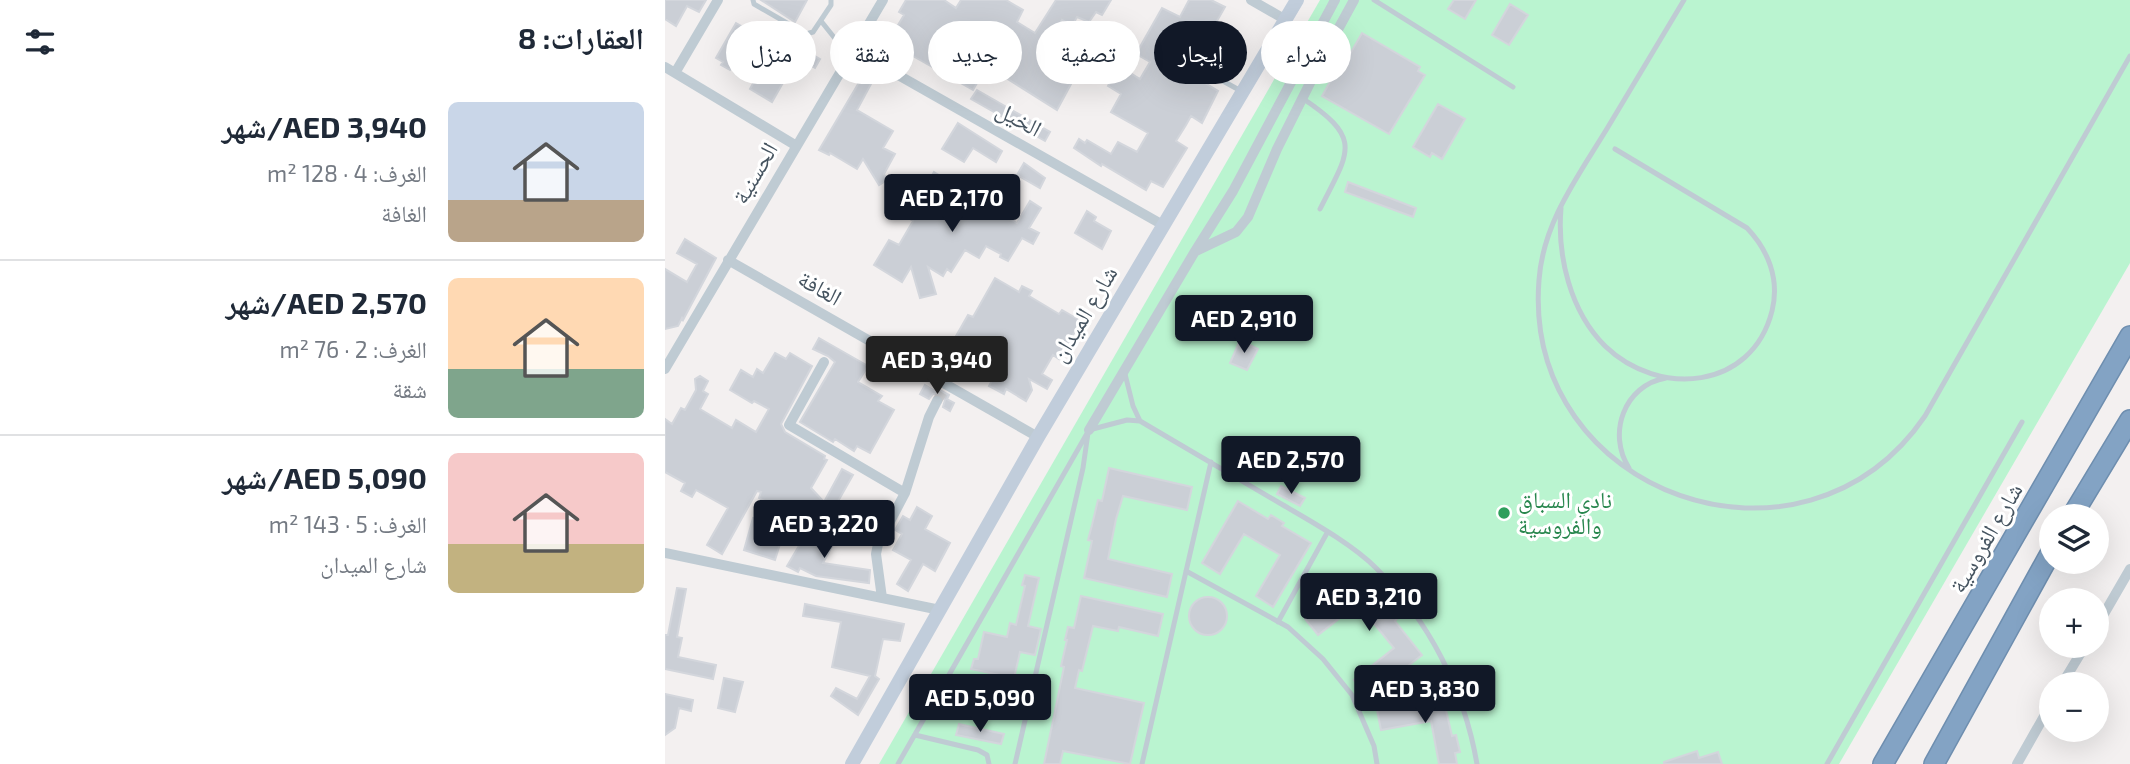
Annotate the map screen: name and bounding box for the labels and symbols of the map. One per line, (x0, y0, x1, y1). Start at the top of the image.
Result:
street label: الخيل (991, 94, 1047, 143)
street label: الحسنية (725, 137, 783, 208)
pin: AED 2,170 (872, 174, 1032, 234)
street label: شارع الميدان (1044, 260, 1124, 368)
street label: الغافة (794, 264, 847, 311)
pin: AED 2,910 (1164, 296, 1324, 355)
pin: AED 3,940 (857, 336, 1017, 396)
pin: AED 2,570 (1211, 436, 1371, 496)
street label: شارع الفروسية (1943, 478, 2029, 598)
place label: نادي السباق والفروسية (1518, 485, 1612, 539)
pin: AED 3,220 (744, 500, 904, 560)
marker: نادي السباق والفروسية (1496, 505, 1512, 521)
pin: AED 3,210 (1289, 574, 1449, 633)
pin: AED 3,830 (1345, 666, 1505, 725)
pin: AED 5,090 (900, 674, 1060, 734)

